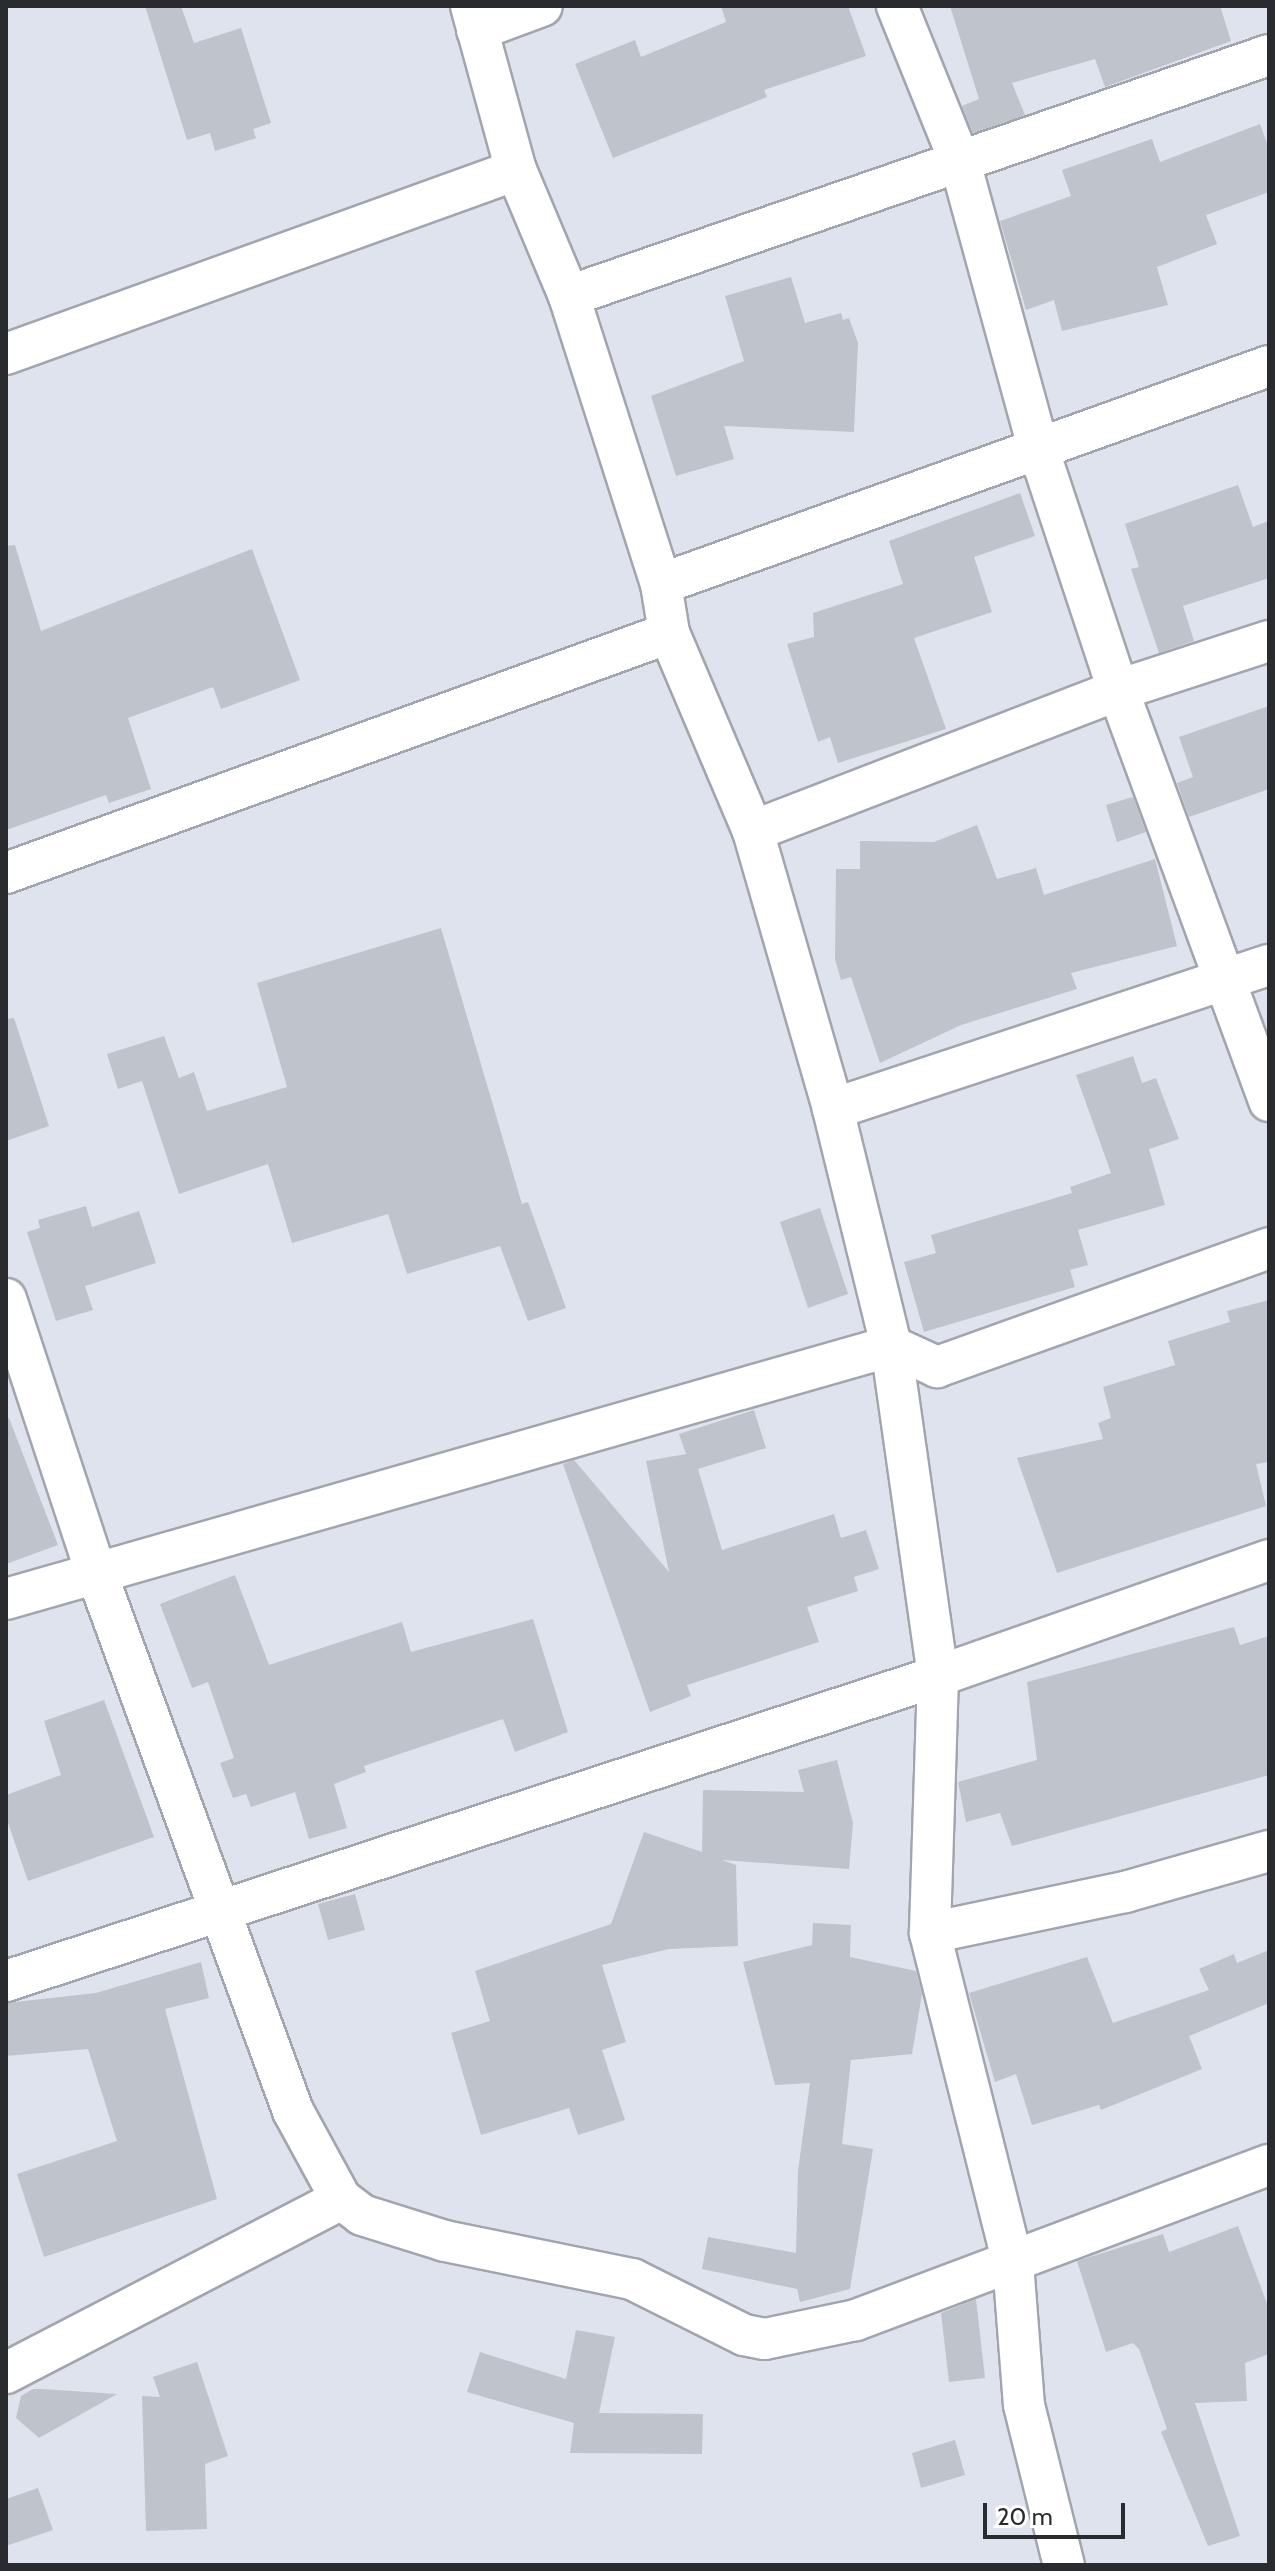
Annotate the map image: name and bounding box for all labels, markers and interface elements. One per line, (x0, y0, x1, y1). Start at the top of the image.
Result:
scale bar (987, 2487, 1129, 2537)
text: 20 m (997, 2502, 1053, 2531)

